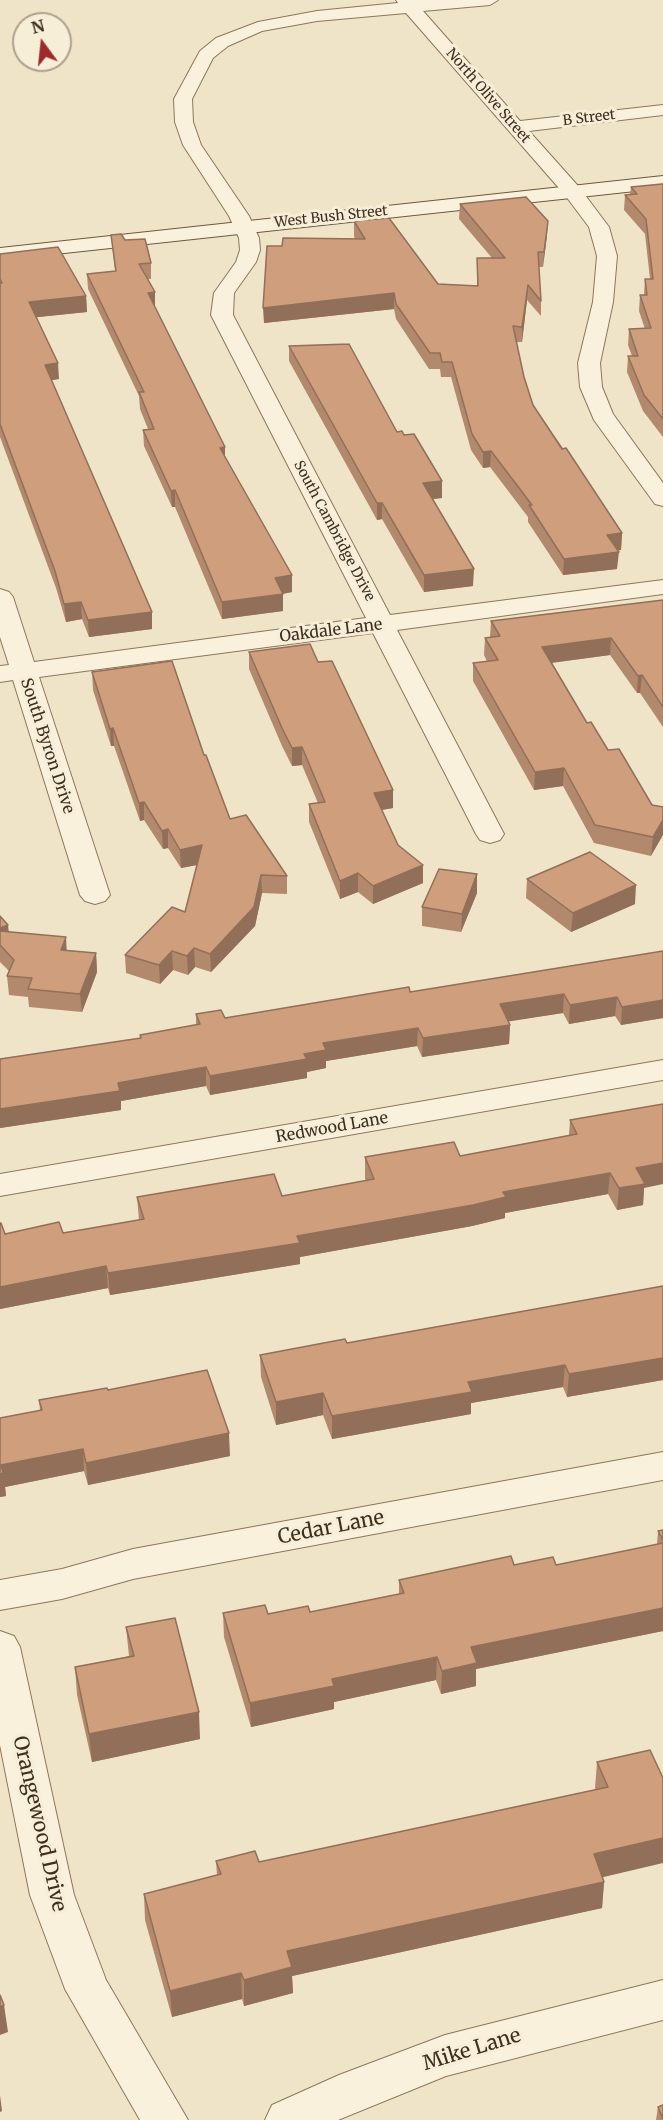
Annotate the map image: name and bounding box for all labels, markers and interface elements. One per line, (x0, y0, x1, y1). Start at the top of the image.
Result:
north arrow (12, 12, 72, 72)
text: N (29, 15, 47, 38)
street label: North Olive Street (442, 45, 534, 147)
street label: B Street (562, 106, 616, 130)
street label: West Bush Street (274, 203, 388, 231)
street label: South Cambridge Drive (290, 458, 378, 604)
street label: Oakdale Lane (278, 615, 384, 647)
street label: South Byron Drive (16, 676, 78, 816)
street label: Redwood Lane (274, 1109, 390, 1147)
street label: Cedar Lane (276, 1506, 386, 1550)
street label: Orangewood Drive (7, 1734, 71, 1914)
street label: Mike Lane (420, 2024, 524, 2076)

